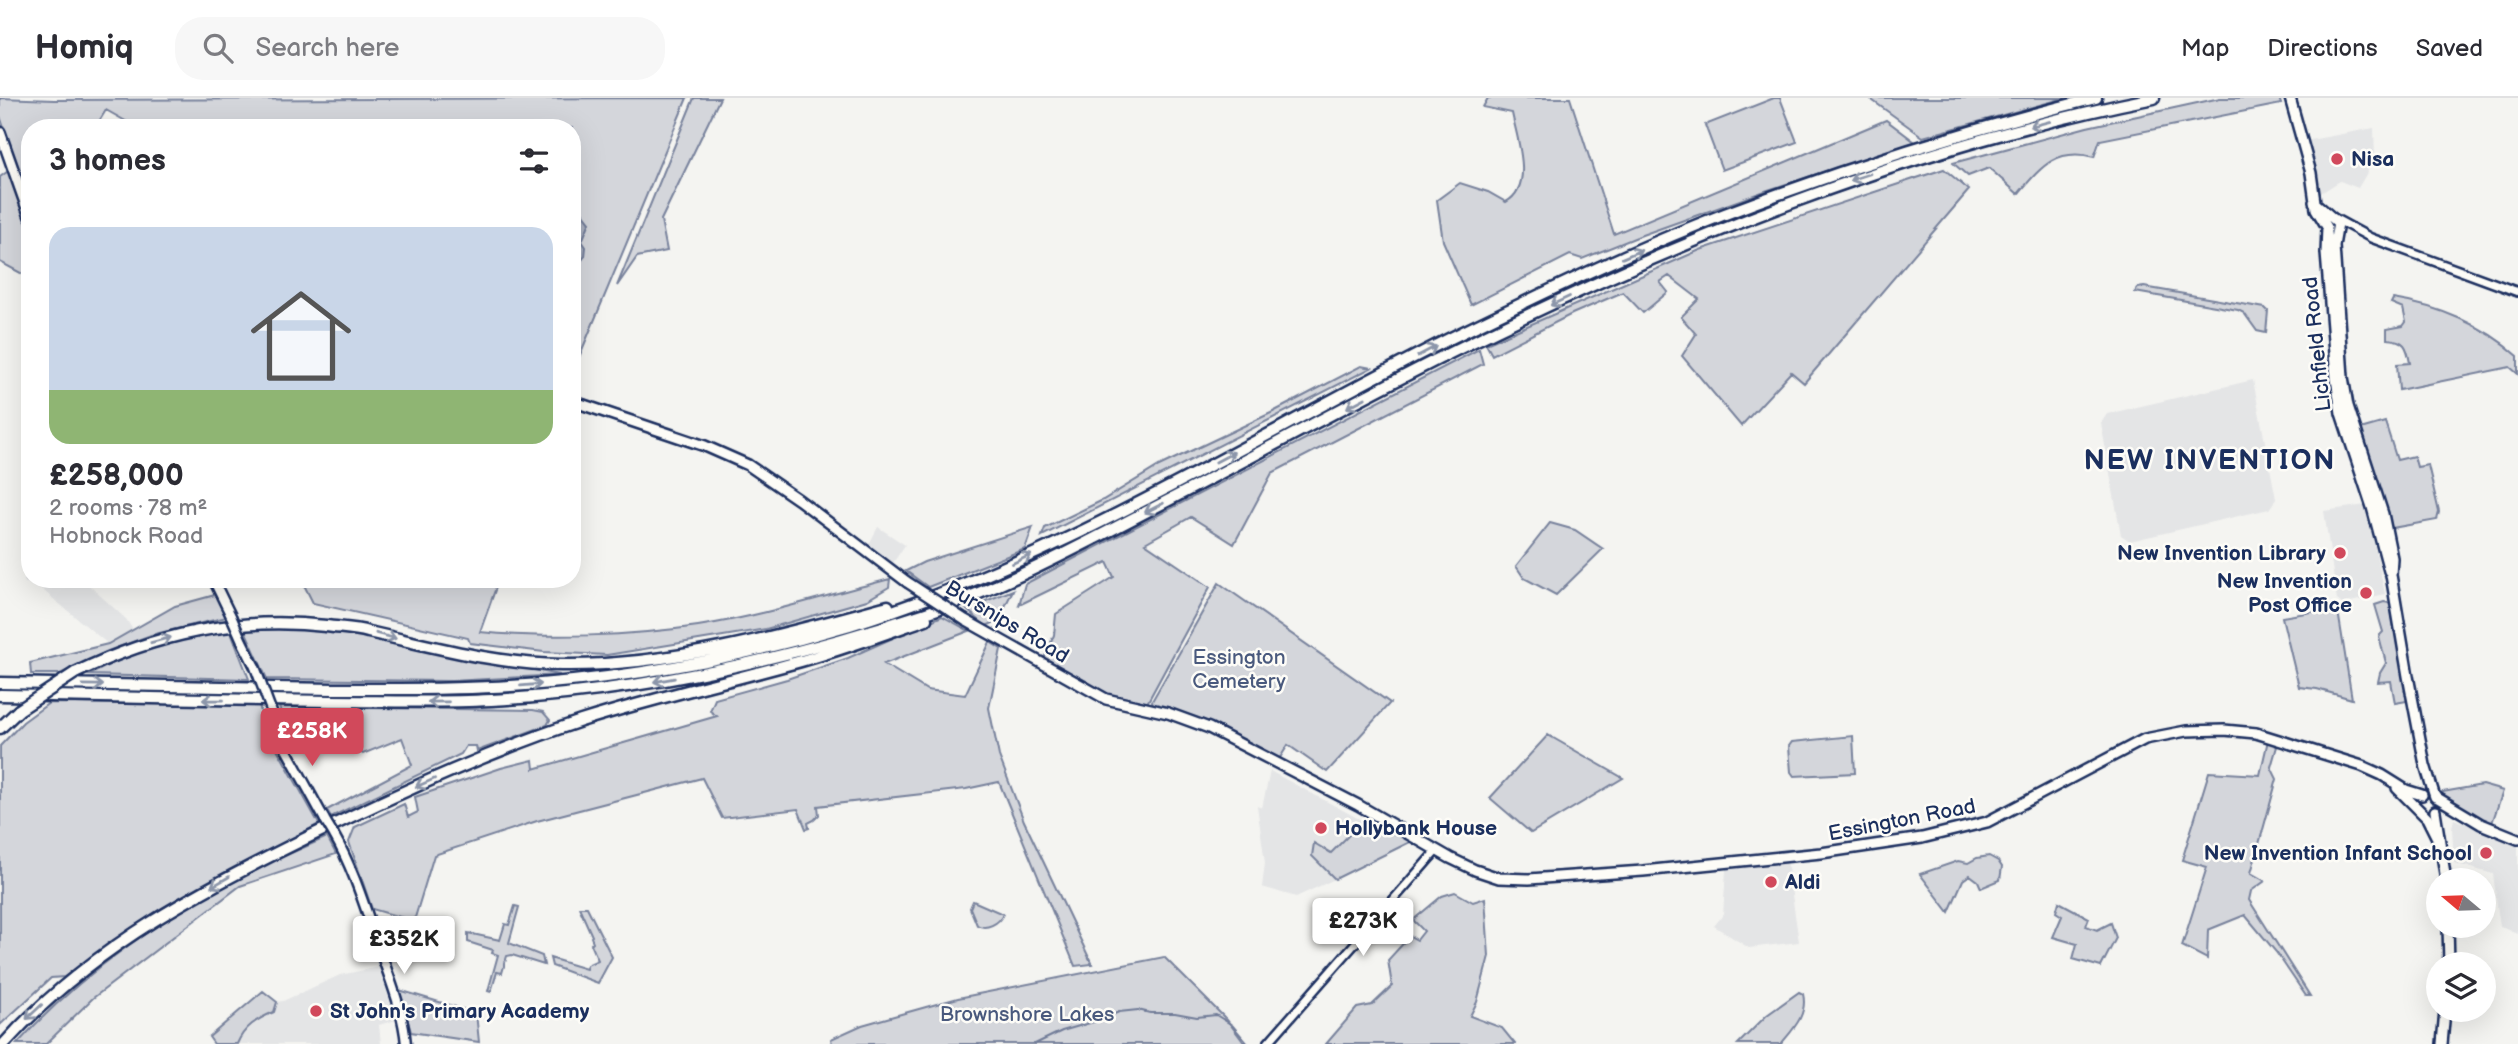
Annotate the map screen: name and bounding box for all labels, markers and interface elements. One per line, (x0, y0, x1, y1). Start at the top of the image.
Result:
search box (175, 17, 665, 80)
text: Homiq (35, 28, 133, 68)
icon: search (199, 29, 237, 67)
text: Search here (255, 33, 400, 64)
text: Map (2181, 34, 2229, 63)
text: Directions (2267, 34, 2378, 63)
text: Saved (2416, 34, 2483, 63)
one-way arrow (2029, 118, 2052, 131)
icon: filters (515, 142, 553, 180)
text: 3 homes (49, 143, 166, 179)
place label: Nisa (2351, 147, 2394, 172)
marker: Nisa (2329, 151, 2345, 167)
one-way arrow (1850, 172, 1872, 184)
one-way arrow (1621, 246, 1643, 259)
icon: home (238, 273, 364, 399)
street label: Lichfield Road (2297, 275, 2337, 413)
one-way arrow (1550, 295, 1571, 308)
one-way arrow (1416, 344, 1437, 357)
one-way arrow (1346, 396, 1367, 410)
district label: NEW INVENTION (2084, 444, 2336, 477)
one-way arrow (1214, 449, 1235, 463)
text: £258,000 (49, 458, 184, 494)
text: 2 rooms · 78 m² (49, 494, 207, 522)
one-way arrow (1145, 501, 1165, 515)
text: Hobnock Road (49, 522, 203, 550)
place label: New Invention Library (2117, 541, 2326, 566)
marker: New Invention Library (2332, 545, 2348, 561)
one-way arrow (1011, 552, 1032, 565)
place label: New Invention Post Office (2217, 569, 2352, 618)
street label: Bursnips Road (941, 575, 1073, 669)
marker: New Invention Post Office (2358, 585, 2374, 601)
one-way arrow (374, 630, 397, 643)
one-way arrow (149, 633, 172, 646)
park label: Essington Cemetery (1192, 645, 1286, 694)
one-way arrow (654, 674, 676, 687)
one-way arrow (520, 678, 542, 691)
one-way arrow (81, 679, 104, 692)
one-way arrow (202, 694, 225, 707)
one-way arrow (427, 695, 450, 708)
pin: £258K (263, 708, 361, 768)
text: £258K (277, 717, 347, 745)
one-way arrow (414, 777, 436, 790)
street label: Essington Road (1826, 793, 1978, 847)
place label: Hollybank House (1335, 816, 1497, 841)
marker: Hollybank House (1313, 820, 1329, 836)
place label: New Invention Infant School (2204, 841, 2472, 866)
marker: New Invention Infant School (2478, 845, 2494, 861)
north arrow (2426, 868, 2496, 938)
map controls (2426, 868, 2496, 1022)
place label: Aldi (1784, 870, 1821, 895)
marker: Aldi (1763, 874, 1779, 890)
one-way arrow (210, 876, 231, 889)
pin: £273K (1314, 898, 1412, 958)
text: £273K (1328, 907, 1398, 935)
pin: £352K (355, 916, 453, 976)
text: £352K (369, 925, 439, 953)
button: layers (2426, 952, 2496, 1022)
place label: St John's Primary Academy (330, 999, 590, 1024)
park label: Brownshore Lakes (940, 1002, 1114, 1027)
marker: St John's Primary Academy (308, 1003, 324, 1019)
one-way arrow (25, 1004, 43, 1020)

